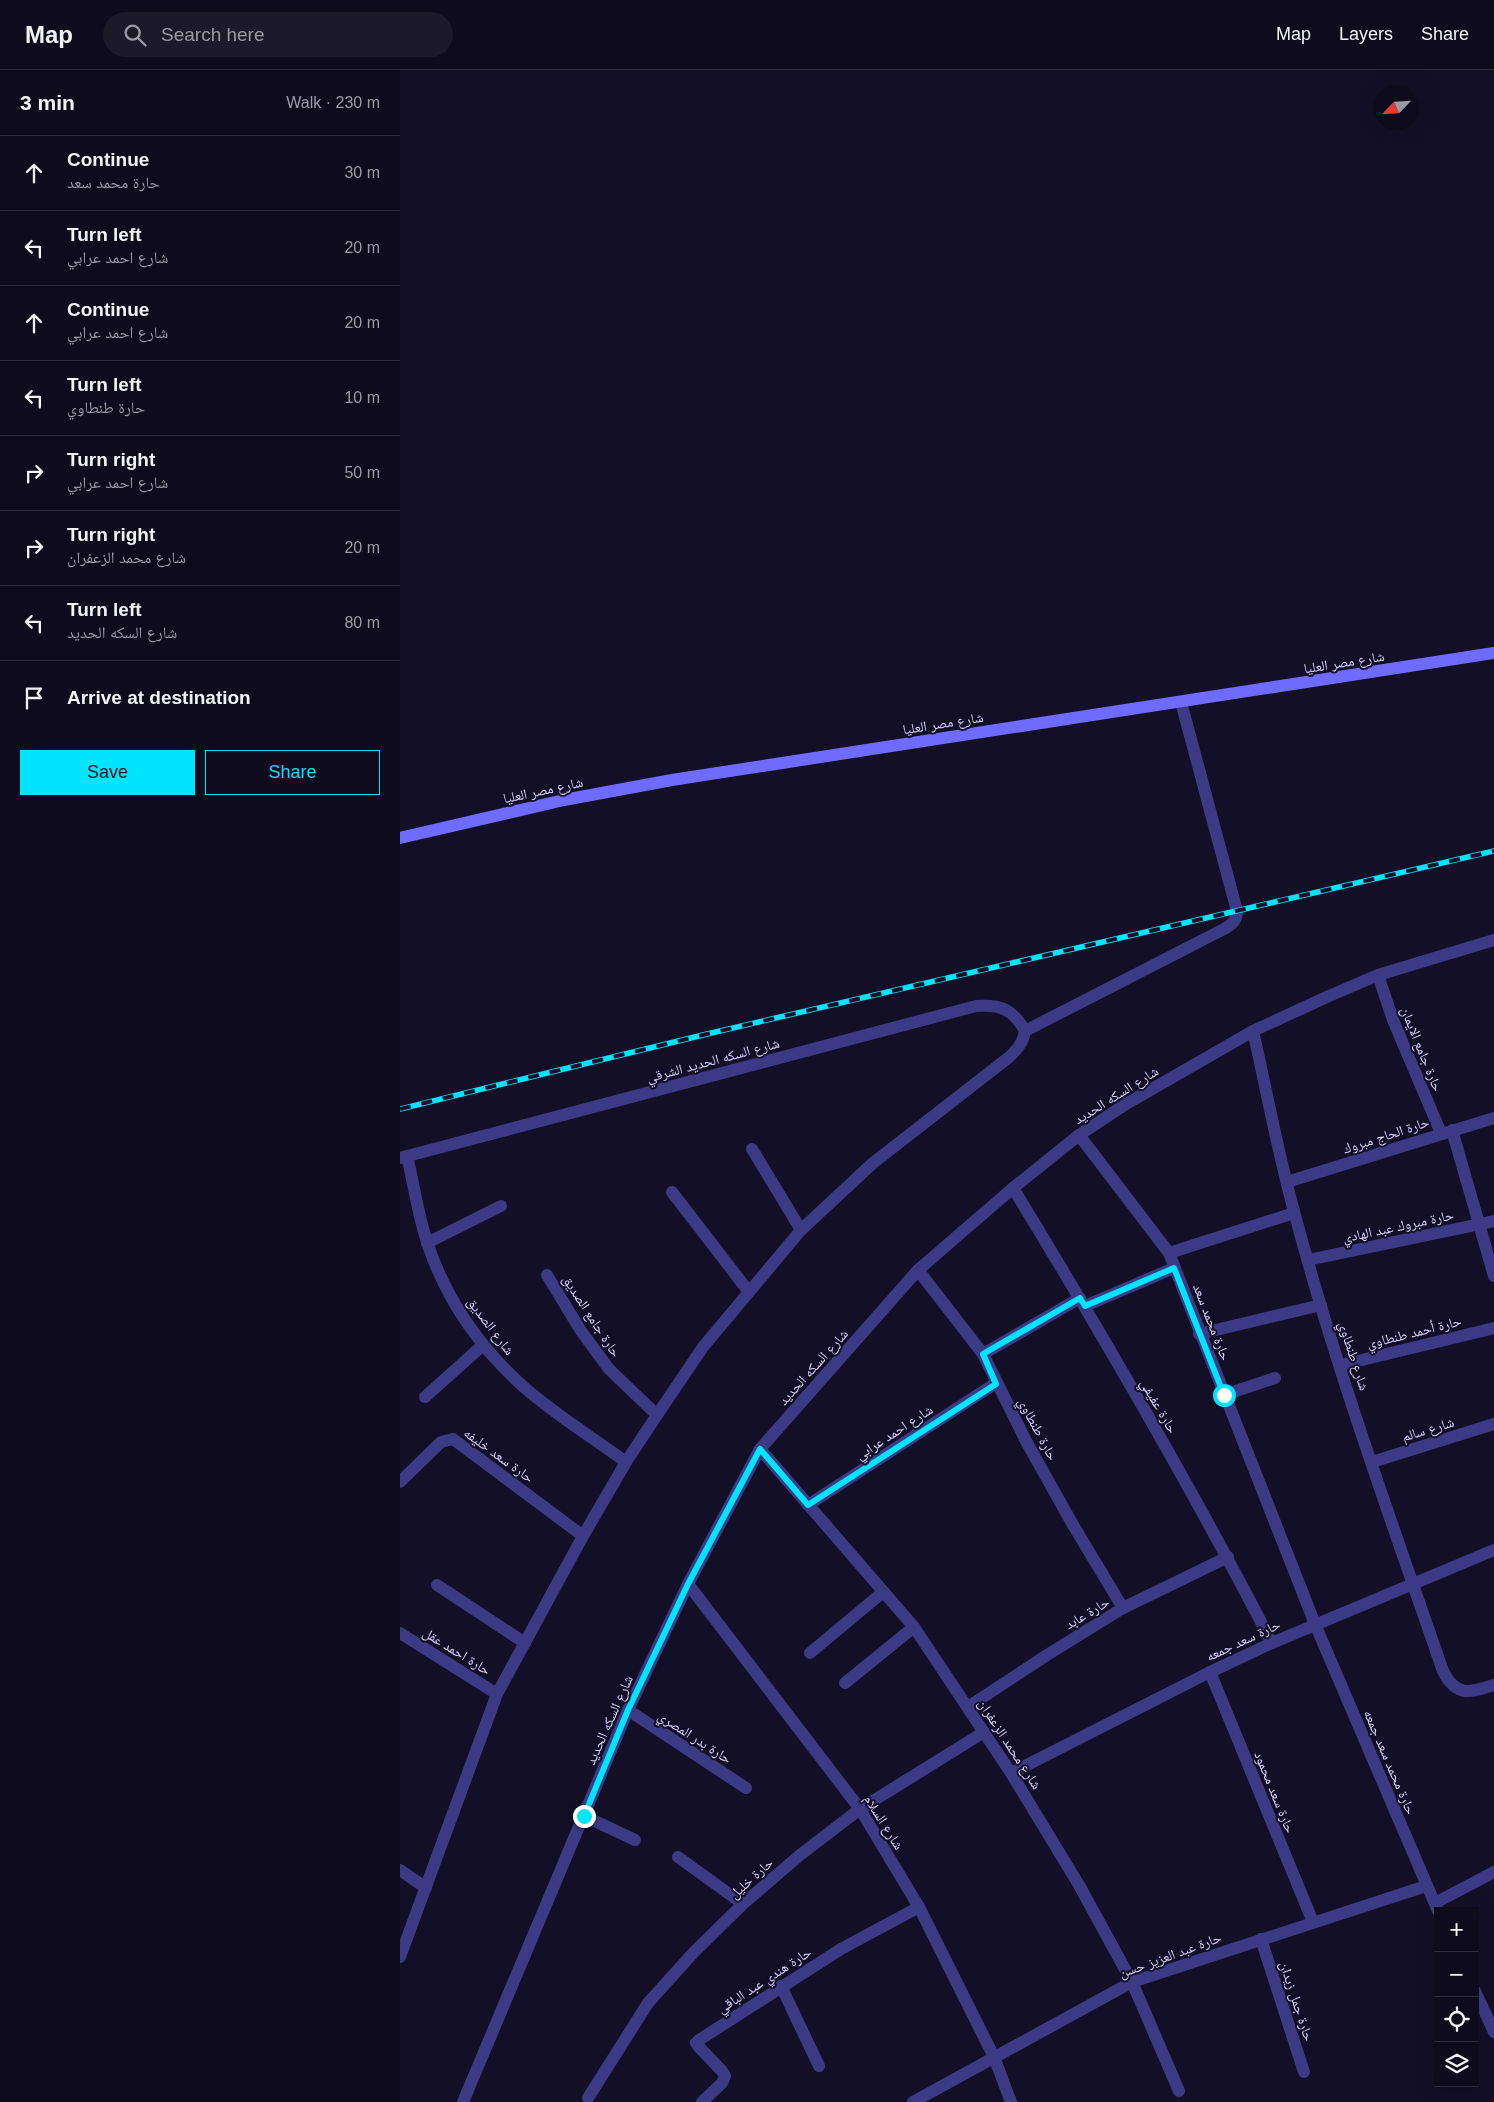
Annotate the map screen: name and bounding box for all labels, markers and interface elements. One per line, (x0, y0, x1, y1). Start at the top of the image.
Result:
search box (103, 12, 453, 57)
text: Map (25, 21, 73, 48)
icon: search (121, 21, 149, 49)
text: Search here (161, 24, 265, 45)
text: Map (1276, 24, 1311, 44)
text: Layers (1339, 24, 1393, 44)
text: Share (1421, 24, 1469, 44)
north arrow (1374, 85, 1419, 130)
text: 3 min (20, 91, 75, 114)
text: Walk · 230 m (286, 94, 380, 111)
text: Continue (67, 149, 149, 170)
icon: ahead (20, 159, 48, 187)
text: 30 m (344, 164, 380, 181)
text: حارة محمد سعد (67, 174, 160, 191)
text: Turn left (67, 224, 142, 245)
icon: left (20, 234, 48, 262)
text: 20 m (344, 239, 380, 256)
text: شارع احمد عرابي (67, 249, 168, 266)
text: Continue (67, 299, 149, 320)
icon: ahead (20, 309, 48, 337)
text: 20 m (344, 314, 380, 331)
text: شارع احمد عرابي (67, 324, 168, 341)
text: Turn left (67, 374, 142, 395)
icon: left (20, 384, 48, 412)
text: 10 m (344, 389, 380, 406)
text: حارة طنطاوي (67, 399, 145, 416)
text: Turn right (67, 449, 155, 470)
icon: right (20, 459, 48, 487)
text: 50 m (344, 464, 380, 481)
text: شارع احمد عرابي (67, 474, 168, 491)
text: Turn right (67, 524, 155, 545)
icon: right (20, 534, 48, 562)
text: 20 m (344, 539, 380, 556)
text: شارع محمد الزعفران (67, 549, 186, 566)
text: Turn left (67, 599, 142, 620)
icon: left (20, 609, 48, 637)
text: 80 m (344, 614, 380, 631)
text: شارع السكه الحديد (67, 624, 177, 641)
street label: شارع مصر العليا (1303, 648, 1386, 678)
icon: arrive (20, 684, 48, 712)
text: Arrive at destination (67, 687, 251, 708)
street label: شارع مصر العليا (902, 709, 985, 739)
button: Save (20, 750, 195, 795)
button: Share (205, 750, 380, 795)
street label: شارع مصر العليا (502, 774, 585, 808)
street label: حارة جامع الايمان (1396, 1004, 1446, 1094)
street label: شارع السكه الحديد الشرقي (645, 1035, 782, 1089)
street label: شارع السكه الحديد (1071, 1063, 1162, 1129)
street label: حارة الحاج مبروك (1341, 1113, 1432, 1158)
street label: حارة مبروك عبد الهادي (1341, 1206, 1456, 1249)
street label: حارة جامع الصديق (558, 1272, 624, 1361)
street label: حارة محمد سعد (1189, 1281, 1234, 1363)
street label: شارع الصديق (463, 1294, 518, 1359)
street label: حارة أحمد طنطاوي (1365, 1312, 1464, 1355)
street label: شارع طنطاوي (1332, 1320, 1373, 1394)
street label: شارع السكه الحديد (775, 1326, 853, 1410)
street label: حارة عفيفي (1134, 1376, 1181, 1438)
route start (1213, 1384, 1236, 1407)
street label: حارة طنطاوي (1012, 1395, 1061, 1465)
street label: شارع احمد عرابي (852, 1401, 937, 1466)
street label: شارع سالم (1400, 1414, 1457, 1446)
street label: حارة سعد خليفه (460, 1424, 537, 1486)
street label: حارة عابد (1062, 1594, 1113, 1633)
street label: حارة سعد جمعه (1203, 1616, 1283, 1665)
street label: حارة احمد عقل (420, 1624, 494, 1679)
street label: شارع السكه الحديد (582, 1673, 638, 1768)
street label: شارع محمد الزعفران (973, 1696, 1045, 1793)
street label: حارة بدر المصري (653, 1707, 735, 1770)
street label: حارة محمد سعد جمعه (1360, 1707, 1419, 1817)
street label: حارة سعد محمود (1250, 1749, 1299, 1836)
street label: شارع السلام (859, 1792, 907, 1853)
route end (573, 1805, 596, 1828)
street label: حارة خليل (726, 1854, 777, 1902)
map controls (1434, 1907, 1479, 2087)
button: + (1434, 1907, 1479, 1952)
street label: حارة عبد العزيز حسن (1117, 1929, 1224, 1982)
street label: حارة هندي عبد الباقي (714, 1944, 816, 2019)
button: − (1434, 1952, 1479, 1997)
street label: حارة جمل زيدان (1276, 1959, 1317, 2043)
button: locate (1434, 1997, 1479, 2042)
button: layers (1434, 2042, 1479, 2087)

